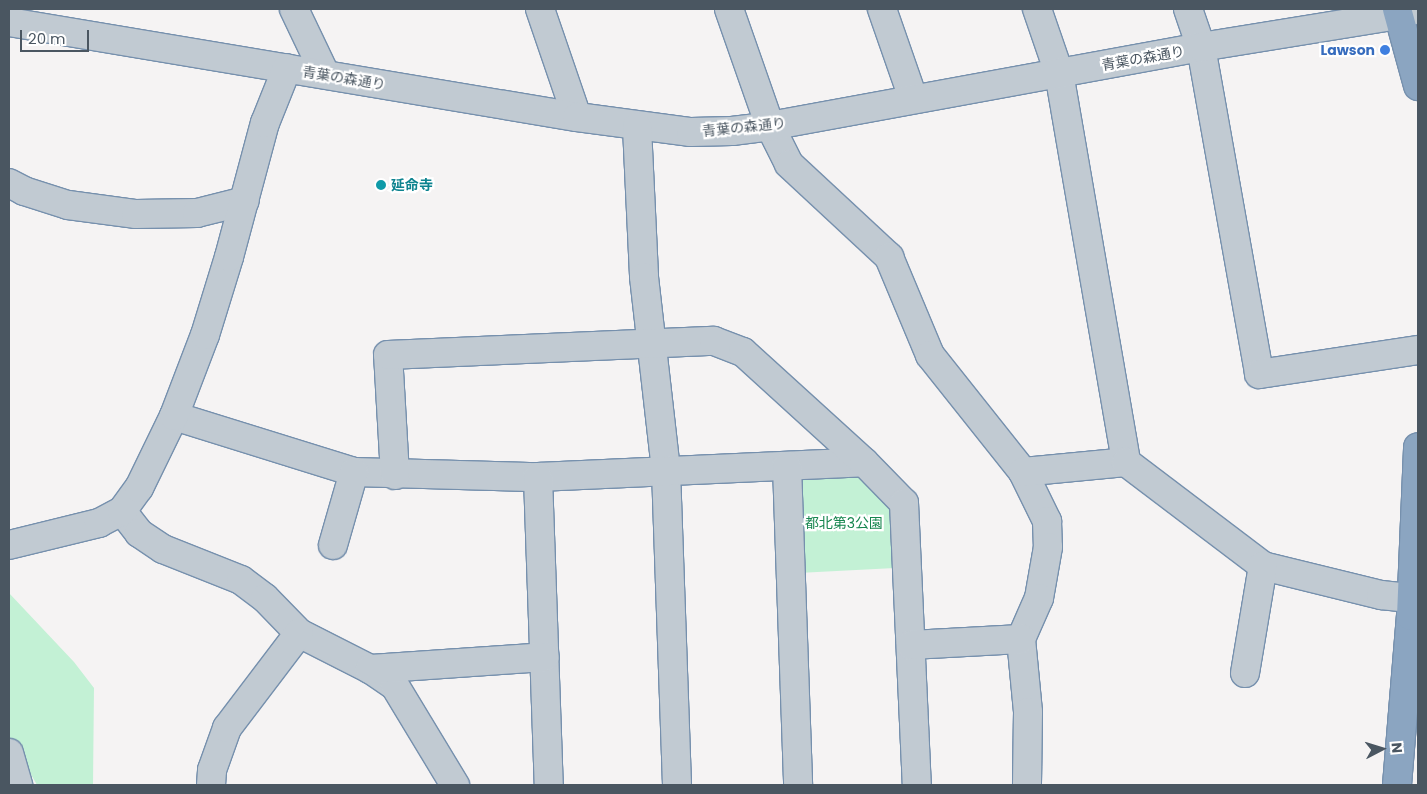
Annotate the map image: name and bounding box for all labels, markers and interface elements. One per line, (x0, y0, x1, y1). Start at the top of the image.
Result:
scale bar (22, 20, 91, 52)
text: 20 m (28, 28, 66, 49)
street label: 青葉の森通り (1100, 42, 1186, 74)
place label: Lawson (1321, 42, 1375, 58)
marker: Lawson (1379, 44, 1391, 56)
street label: 青葉の森通り (301, 63, 387, 93)
street label: 青葉の森通り (701, 114, 787, 140)
place label: 延命寺 (391, 177, 433, 193)
marker: 延命寺 (375, 179, 387, 191)
park label: 都北第3公園 (805, 515, 883, 531)
north arrow (1357, 724, 1407, 774)
text: N (1387, 742, 1407, 754)

